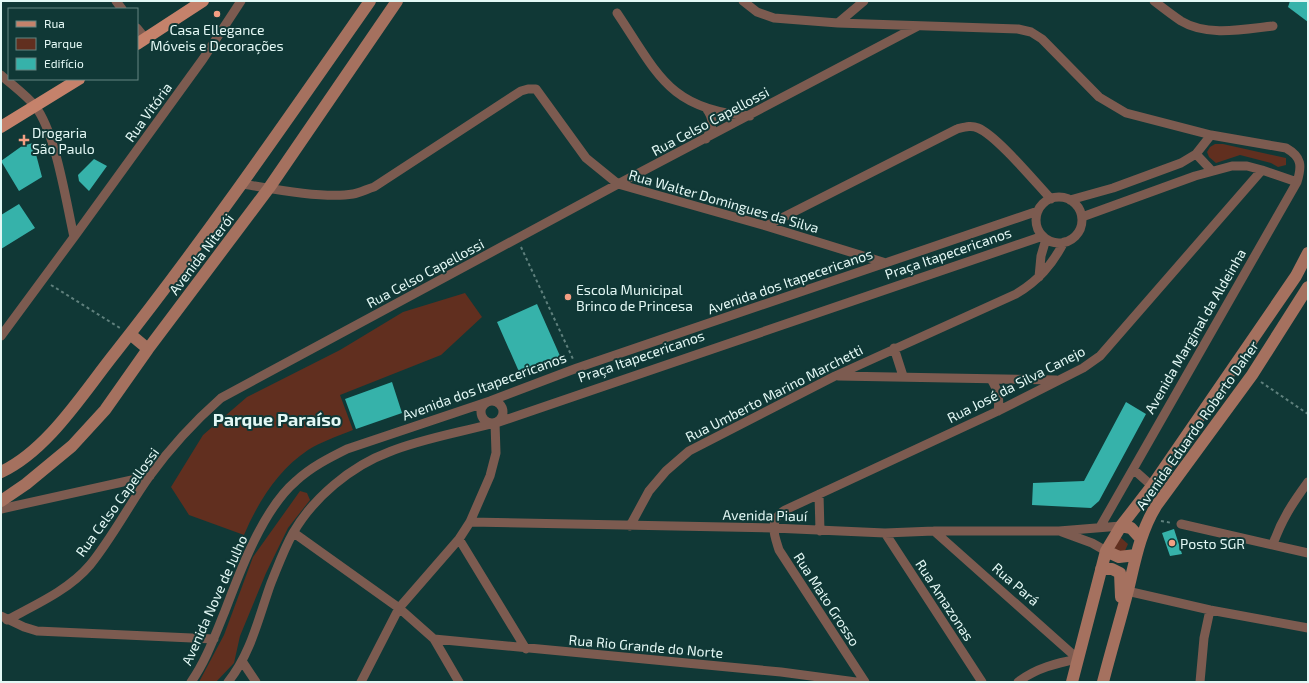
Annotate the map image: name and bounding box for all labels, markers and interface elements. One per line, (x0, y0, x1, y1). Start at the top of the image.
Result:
legend (8, 8, 138, 80)
marker: Casa Ellegance Móveis e Decorações (212, 9, 222, 19)
text: Rua (44, 16, 65, 30)
place label: Casa Ellegance Móveis e Decorações (150, 21, 284, 55)
text: Parque (44, 36, 82, 50)
text: Edifício (44, 56, 84, 70)
street label: Rua Vitória (121, 79, 175, 145)
street label: Rua Celso Capellossi (648, 83, 772, 159)
place label: Drogaria São Paulo (32, 124, 95, 157)
marker: Drogaria São Paulo (19, 135, 29, 145)
street label: Rua Walter Domingues da Silva (627, 166, 821, 236)
street label: Avenida Niterói (165, 210, 237, 298)
street label: Praça Itapecericanos (883, 223, 1014, 284)
street label: Rua Celso Capellossi (363, 235, 487, 311)
street label: Avenida dos Itapecericanos (705, 245, 875, 317)
street label: Avenida Marginal da Aldeinha (1141, 246, 1249, 416)
place label: Escola Municipal Brinco de Princesa (576, 281, 693, 314)
marker: Escola Municipal Brinco de Princesa (563, 292, 573, 302)
street label: Praça Itapecericanos (576, 326, 707, 387)
street label: Avenida Eduardo Roberto Daher (1132, 337, 1262, 513)
street label: Rua Umberto Marino Marchetti (682, 341, 866, 445)
street label: Rua José da Silva Canejo (944, 342, 1088, 426)
street label: Avenida dos Itapecericanos (400, 348, 568, 424)
district label: Parque Paraíso (213, 408, 341, 430)
street label: Rua Celso Capellossi (72, 444, 162, 560)
street label: Avenida Piauí (723, 506, 808, 524)
street label: Avenida Nove de Julho (178, 532, 250, 668)
place label: Posto SGR (1180, 535, 1245, 552)
marker: Posto SGR (1167, 538, 1177, 548)
street label: Rua Mato Grosso (790, 549, 864, 649)
street label: Rua Amazonas (912, 556, 978, 644)
street label: Rua Pará (989, 559, 1043, 609)
street label: Rua Rio Grande do Norte (568, 631, 724, 661)

